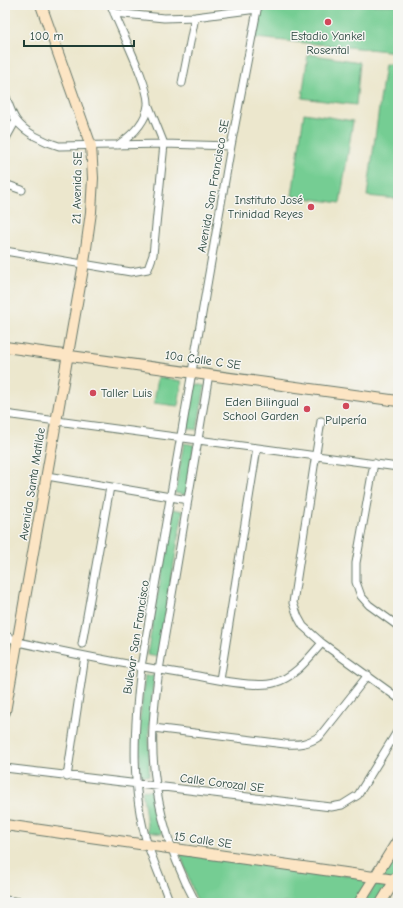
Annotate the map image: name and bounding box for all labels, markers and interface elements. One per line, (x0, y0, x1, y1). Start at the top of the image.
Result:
marker: Estadio Yankel Rosental (323, 17, 333, 27)
scale bar (24, 22, 134, 48)
text: 100 m (30, 29, 63, 43)
place label: Estadio Yankel Rosental (291, 29, 365, 57)
street label: Avenida San Francisco SE (194, 118, 232, 254)
street label: 21 Avenida SE (69, 152, 85, 224)
place label: Instituto José Trinidad Reyes (228, 193, 303, 221)
marker: Instituto José Trinidad Reyes (306, 202, 316, 212)
street label: 10a Calle C SE (164, 348, 242, 372)
place label: Taller Luis (101, 386, 152, 400)
marker: Taller Luis (88, 388, 98, 398)
place label: Eden Bilingual School Garden (223, 395, 299, 423)
marker: Pulpería (341, 401, 351, 411)
marker: Eden Bilingual School Garden (302, 404, 312, 414)
place label: Pulpería (325, 413, 367, 427)
street label: Avenida Santa Matilde (16, 427, 48, 541)
street label: Bulevar San Francisco (120, 579, 152, 695)
street label: Calle Corozal SE (179, 771, 265, 795)
street label: 15 Calle SE (173, 829, 233, 851)

